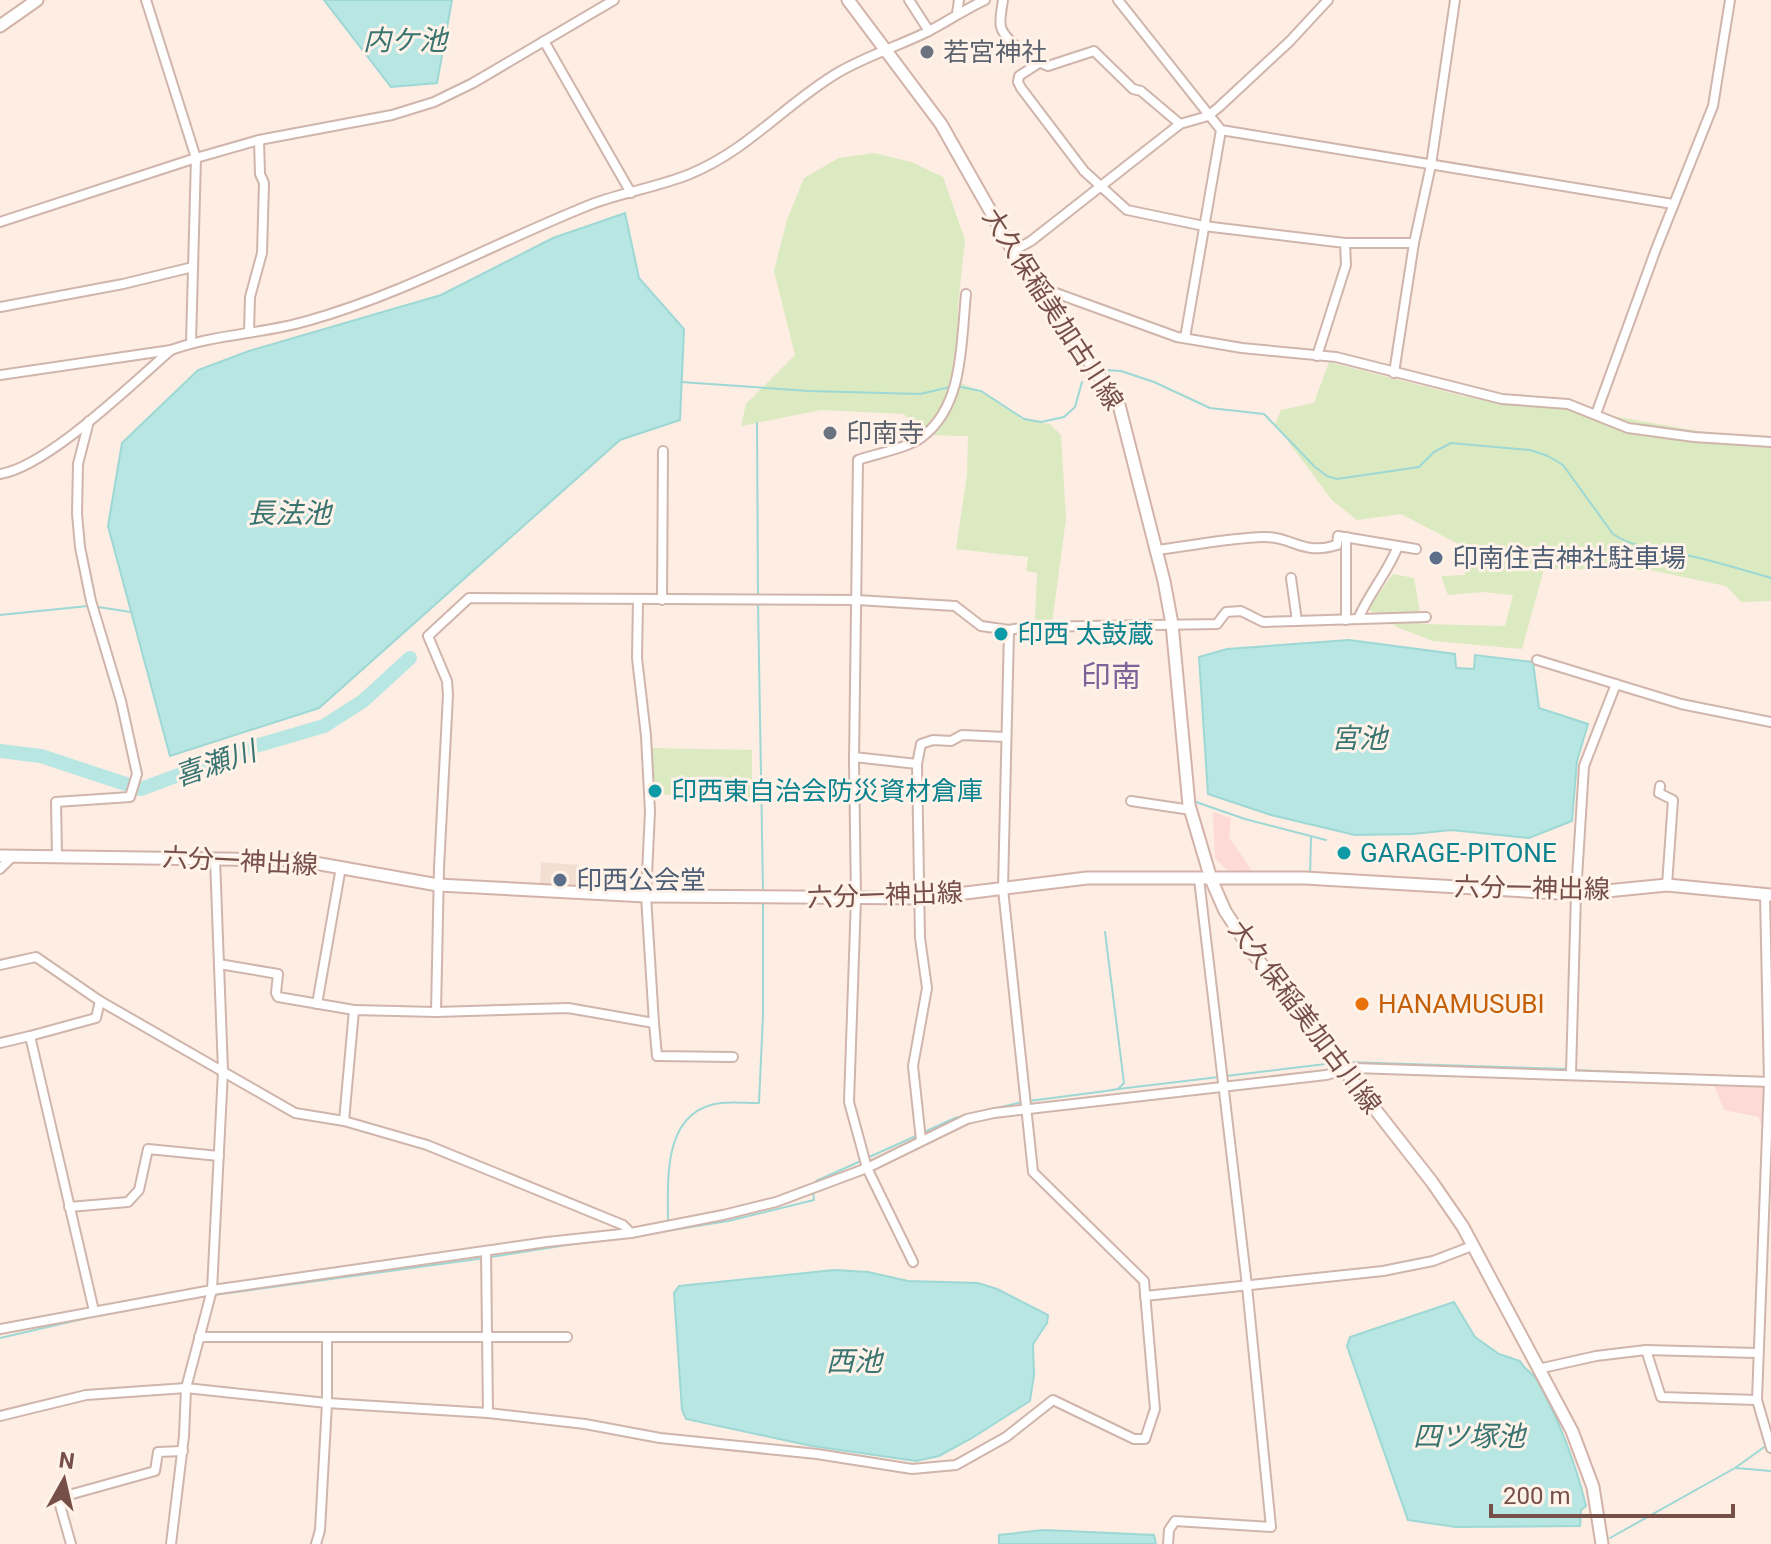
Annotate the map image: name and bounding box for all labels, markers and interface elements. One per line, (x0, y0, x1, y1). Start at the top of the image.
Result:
water label: 内ケ池 (363, 24, 450, 57)
place label: 若宮神社 (943, 37, 1047, 67)
marker: 若宮神社 (918, 43, 936, 61)
street label: 大久保稲美加古川線 (977, 203, 1129, 415)
place label: 印南寺 (846, 418, 924, 448)
marker: 印南寺 (821, 424, 839, 442)
water label: 長法池 (247, 497, 334, 530)
place label: 印南住吉神社駐車場 (1452, 543, 1686, 573)
marker: 印南住吉神社駐車場 (1427, 549, 1445, 567)
place label: 印西 太鼓蔵 (1017, 619, 1153, 649)
marker: 印西 太鼓蔵 (992, 625, 1010, 643)
district label: 印南 (1081, 659, 1141, 694)
water label: 宮池 (1331, 722, 1390, 755)
water label: 喜瀬川 (170, 733, 263, 793)
place label: 印西東自治会防災資材倉庫 (671, 776, 983, 806)
marker: 印西東自治会防災資材倉庫 (646, 782, 664, 800)
place label: GARAGE-PITONE (1360, 838, 1557, 868)
street label: 六分一神出線 (161, 842, 319, 880)
marker: GARAGE-PITONE (1335, 844, 1353, 862)
place label: 印西公会堂 (576, 865, 706, 895)
marker: 印西公会堂 (551, 871, 569, 889)
street label: 六分一神出線 (1454, 872, 1610, 904)
street label: 六分一神出線 (807, 877, 963, 913)
street label: 大久保稲美加古川線 (1223, 915, 1387, 1119)
place label: HANAMUSUBI (1378, 989, 1545, 1019)
marker: HANAMUSUBI (1353, 995, 1371, 1013)
water label: 西池 (826, 1345, 885, 1378)
water label: 四ツ塚池 (1413, 1420, 1528, 1453)
north arrow (24, 1440, 104, 1520)
text: N (57, 1447, 76, 1474)
scale bar (1491, 1468, 1733, 1518)
text: 200 m (1503, 1482, 1570, 1510)

